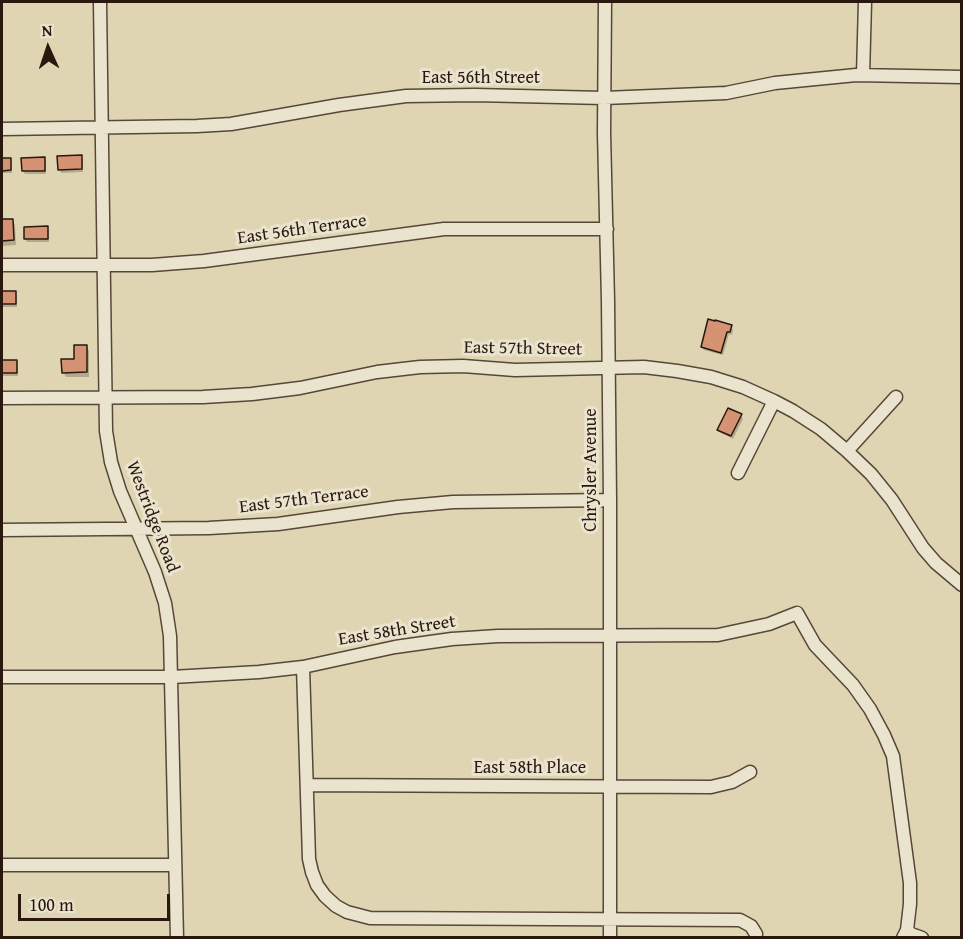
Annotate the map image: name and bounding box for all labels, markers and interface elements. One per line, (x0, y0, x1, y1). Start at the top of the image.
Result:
north arrow (18, 18, 78, 78)
text: N (41, 18, 53, 42)
street label: East 56th Street (422, 67, 540, 89)
street label: East 56th Terrace (236, 210, 368, 250)
street label: East 57th Street (464, 337, 582, 361)
street label: Chrysler Avenue (580, 408, 602, 532)
street label: Westridge Road (121, 458, 183, 576)
street label: East 57th Terrace (238, 481, 370, 519)
street label: East 58th Street (337, 611, 457, 651)
street label: East 58th Place (474, 757, 586, 779)
scale bar (21, 882, 172, 920)
text: 100 m (29, 891, 74, 918)

